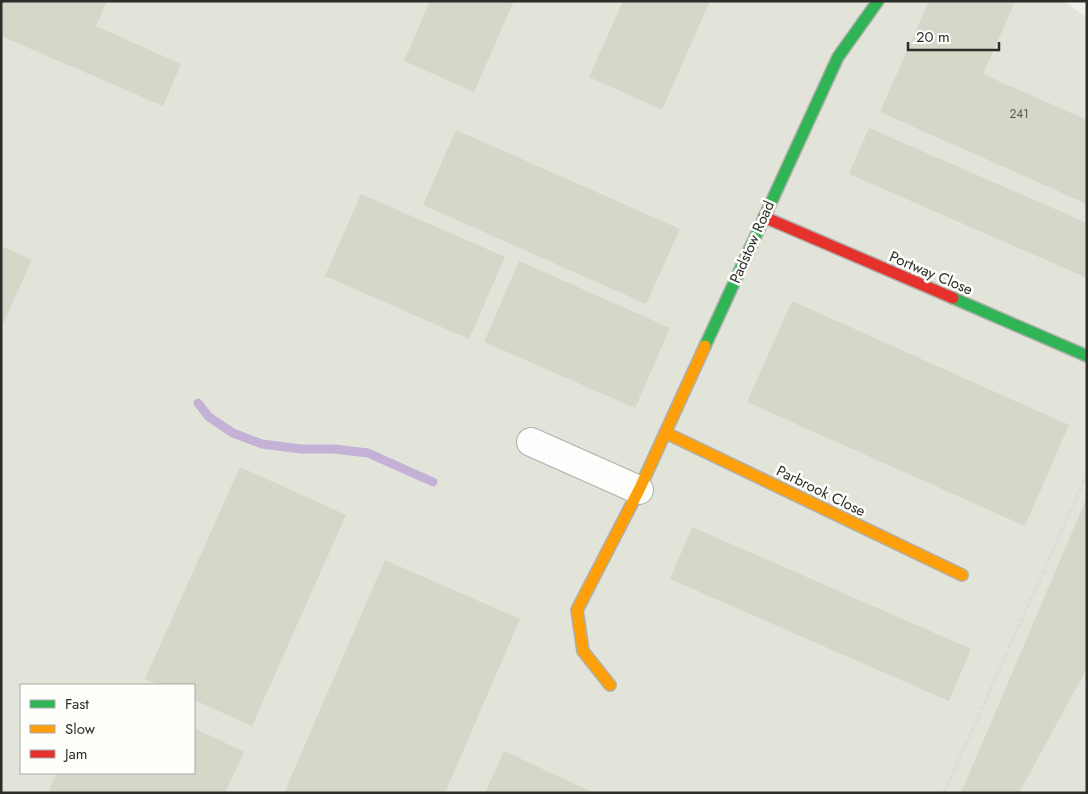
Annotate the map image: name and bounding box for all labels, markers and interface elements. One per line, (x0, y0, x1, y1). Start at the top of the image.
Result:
scale bar (908, 20, 999, 52)
text: 20 m (916, 26, 950, 48)
house number: 241 (1009, 105, 1029, 123)
street label: Padstow Road (724, 197, 780, 287)
street label: Portway Close (886, 246, 976, 301)
street label: Parbrook Close (773, 460, 870, 522)
legend (20, 684, 195, 774)
text: Fast (65, 693, 89, 715)
text: Slow (65, 718, 96, 740)
text: Jam (63, 743, 88, 765)

